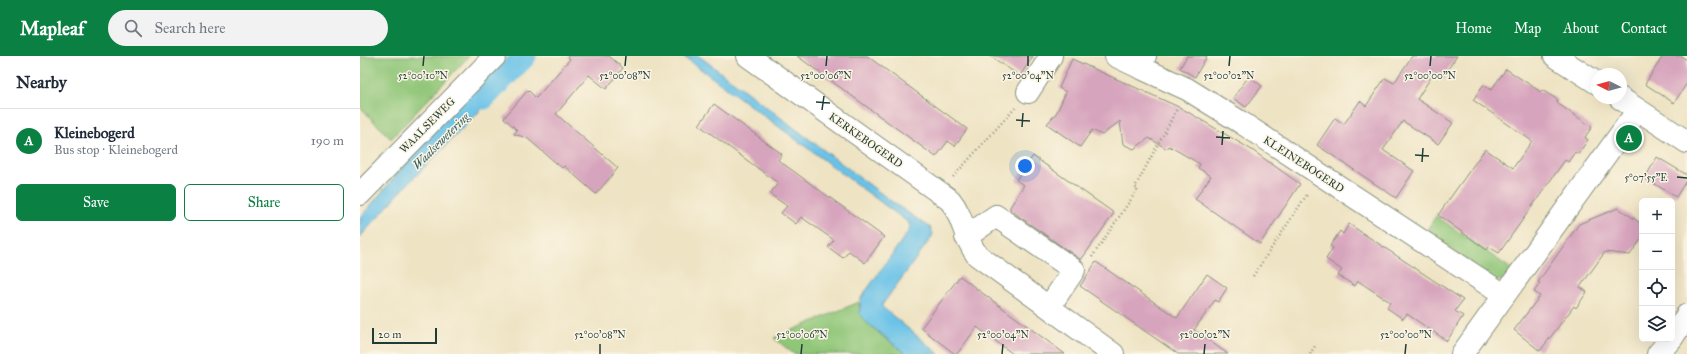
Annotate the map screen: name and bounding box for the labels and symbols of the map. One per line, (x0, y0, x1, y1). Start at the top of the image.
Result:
north arrow (1591, 68, 1627, 104)
text: 52°00'10"N (398, 70, 449, 82)
text: 52°00'08"N (599, 70, 651, 82)
text: 52°00'06"N (800, 70, 852, 82)
text: 52°00'04"N (1002, 70, 1054, 82)
text: 52°00'02"N (1203, 70, 1255, 82)
text: 52°00'00"N (1404, 70, 1457, 82)
street label: WAALSEWEG (397, 95, 458, 156)
water label: Waalsewetering (410, 109, 473, 172)
street label: KERKEBOGERD (826, 110, 905, 171)
pin: A (1616, 123, 1642, 153)
street label: KLEINEBOGERD (1261, 133, 1347, 196)
your location (1015, 156, 1035, 176)
text: 5°07'55"E (1624, 172, 1668, 184)
scale bar (372, 326, 437, 345)
text: 52°00'08"N (574, 329, 626, 341)
text: 52°00'06"N (776, 329, 828, 341)
text: 52°00'04"N (977, 329, 1029, 341)
text: 52°00'02"N (1179, 329, 1231, 341)
text: 52°00'00"N (1380, 329, 1433, 341)

